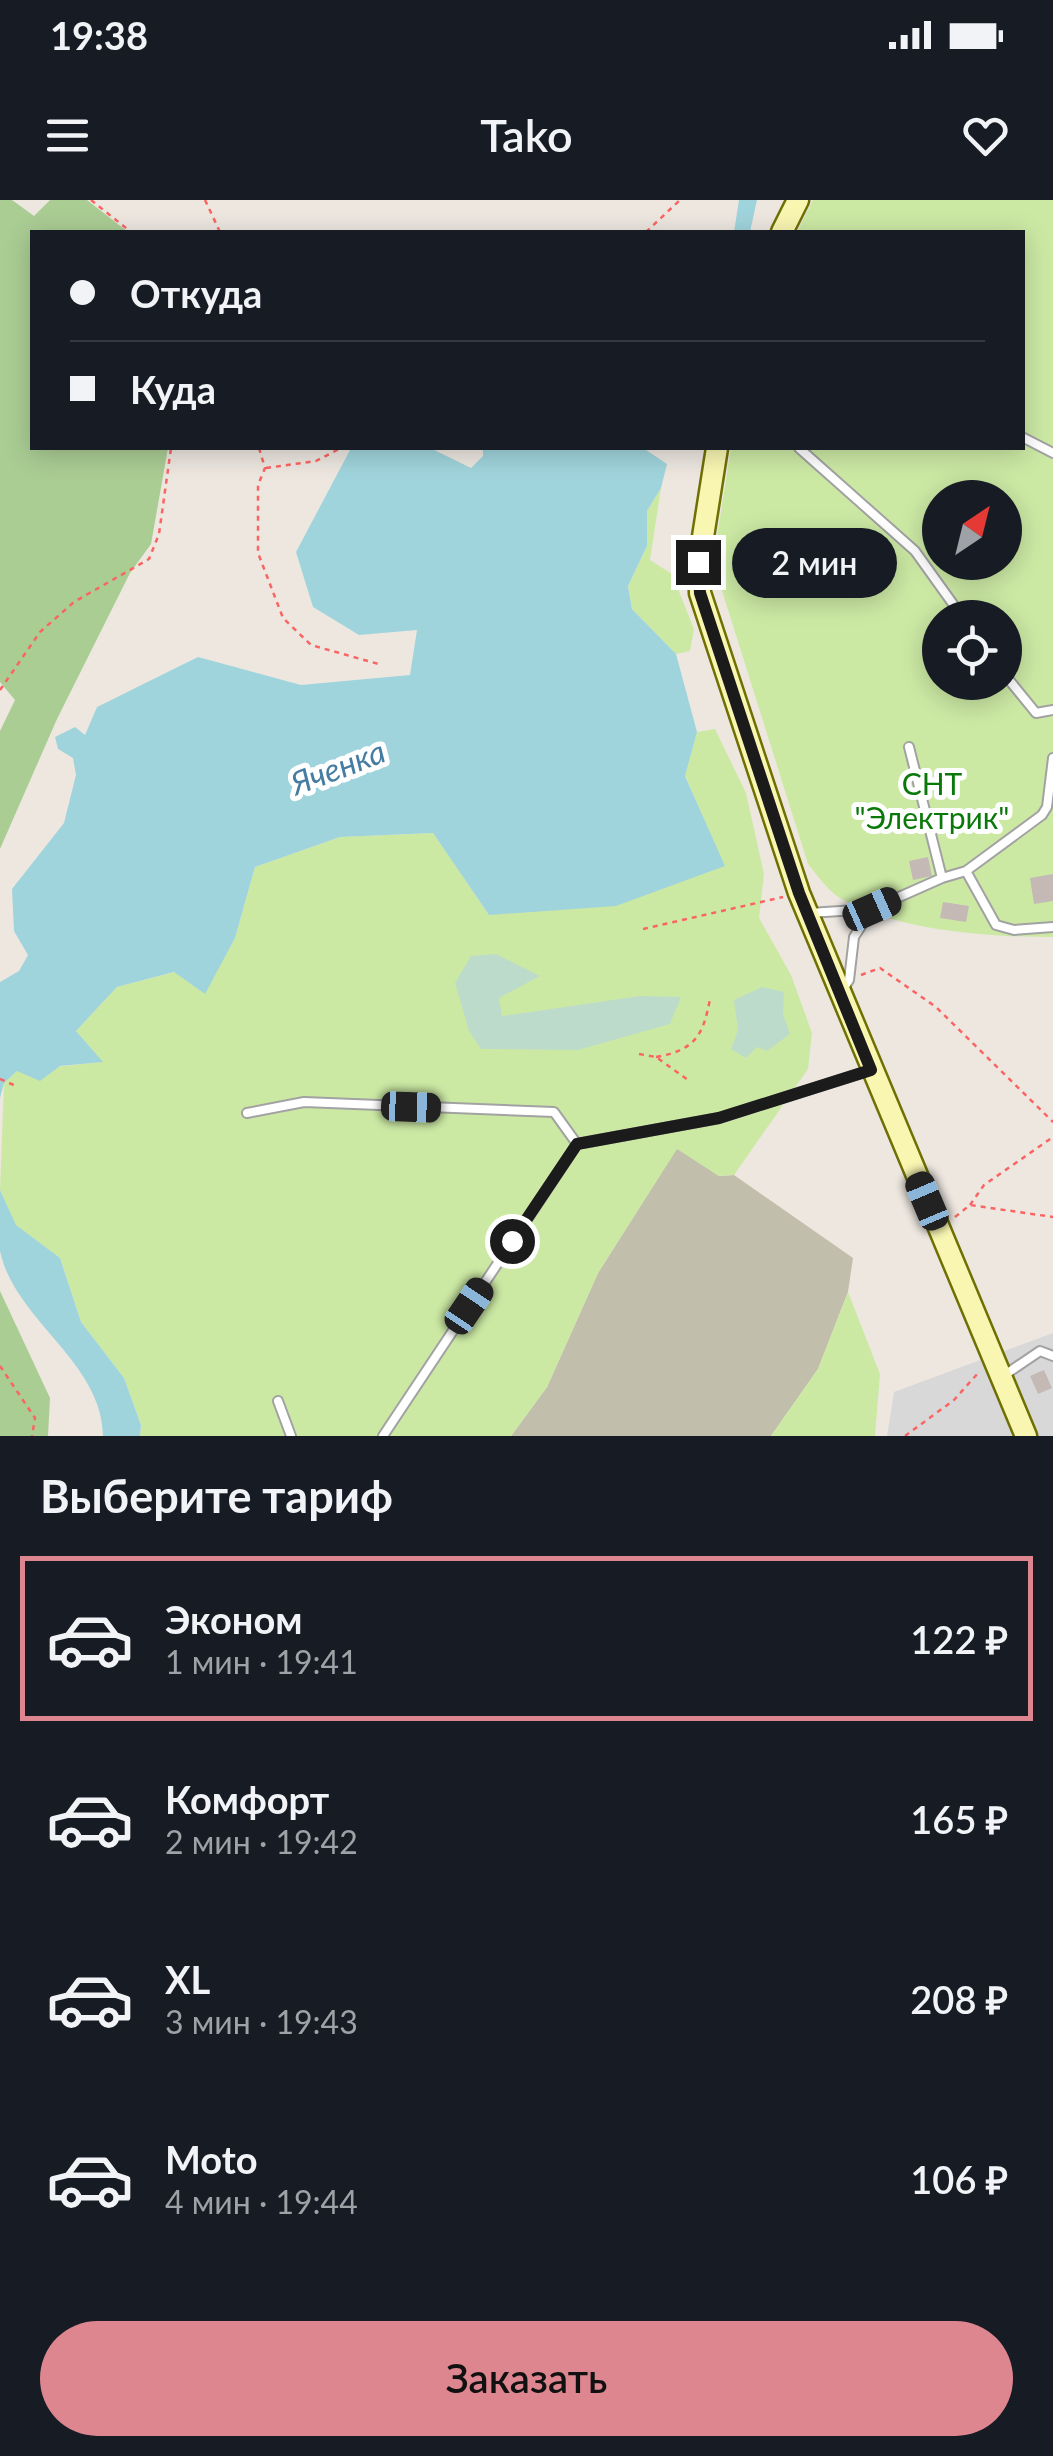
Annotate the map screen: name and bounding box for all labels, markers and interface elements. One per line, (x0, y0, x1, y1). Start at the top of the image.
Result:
text: 19:38 (50, 12, 148, 58)
icon: menu (40, 108, 95, 163)
text: Tako (480, 108, 573, 162)
icon: heart (958, 108, 1013, 163)
text: Откуда (130, 270, 262, 316)
text: Куда (130, 366, 216, 412)
north arrow (922, 480, 1022, 580)
map controls (922, 480, 1022, 700)
callout: 2 мин (733, 527, 898, 597)
route end (676, 540, 721, 585)
text: 2 мин (772, 543, 857, 582)
button: locate (922, 600, 1022, 700)
water label: Яченка (283, 731, 390, 803)
park label: СНТ "Электрик" (855, 765, 1009, 835)
car (838, 883, 906, 935)
car (380, 1091, 442, 1123)
car (901, 1168, 953, 1234)
route start (490, 1219, 535, 1264)
car (440, 1273, 498, 1339)
text: Выберите тариф (40, 1469, 393, 1523)
icon: car (45, 1594, 135, 1684)
text: Эконом (165, 1596, 303, 1642)
text: 122 ₽ (910, 1616, 1008, 1662)
text: 1 мин · 19:41 (165, 1642, 358, 1681)
icon: car (45, 1774, 135, 1864)
text: Комфорт (165, 1776, 329, 1822)
text: 165 ₽ (910, 1796, 1008, 1842)
text: 2 мин · 19:42 (165, 1822, 358, 1861)
icon: car (45, 1954, 135, 2044)
text: XL (165, 1956, 210, 2002)
text: 208 ₽ (910, 1976, 1008, 2022)
text: 3 мин · 19:43 (165, 2002, 358, 2041)
icon: car (45, 2134, 135, 2224)
text: Moto (165, 2136, 258, 2182)
text: 106 ₽ (910, 2156, 1008, 2202)
text: 4 мин · 19:44 (165, 2182, 358, 2221)
button: Заказать (40, 2321, 1013, 2436)

